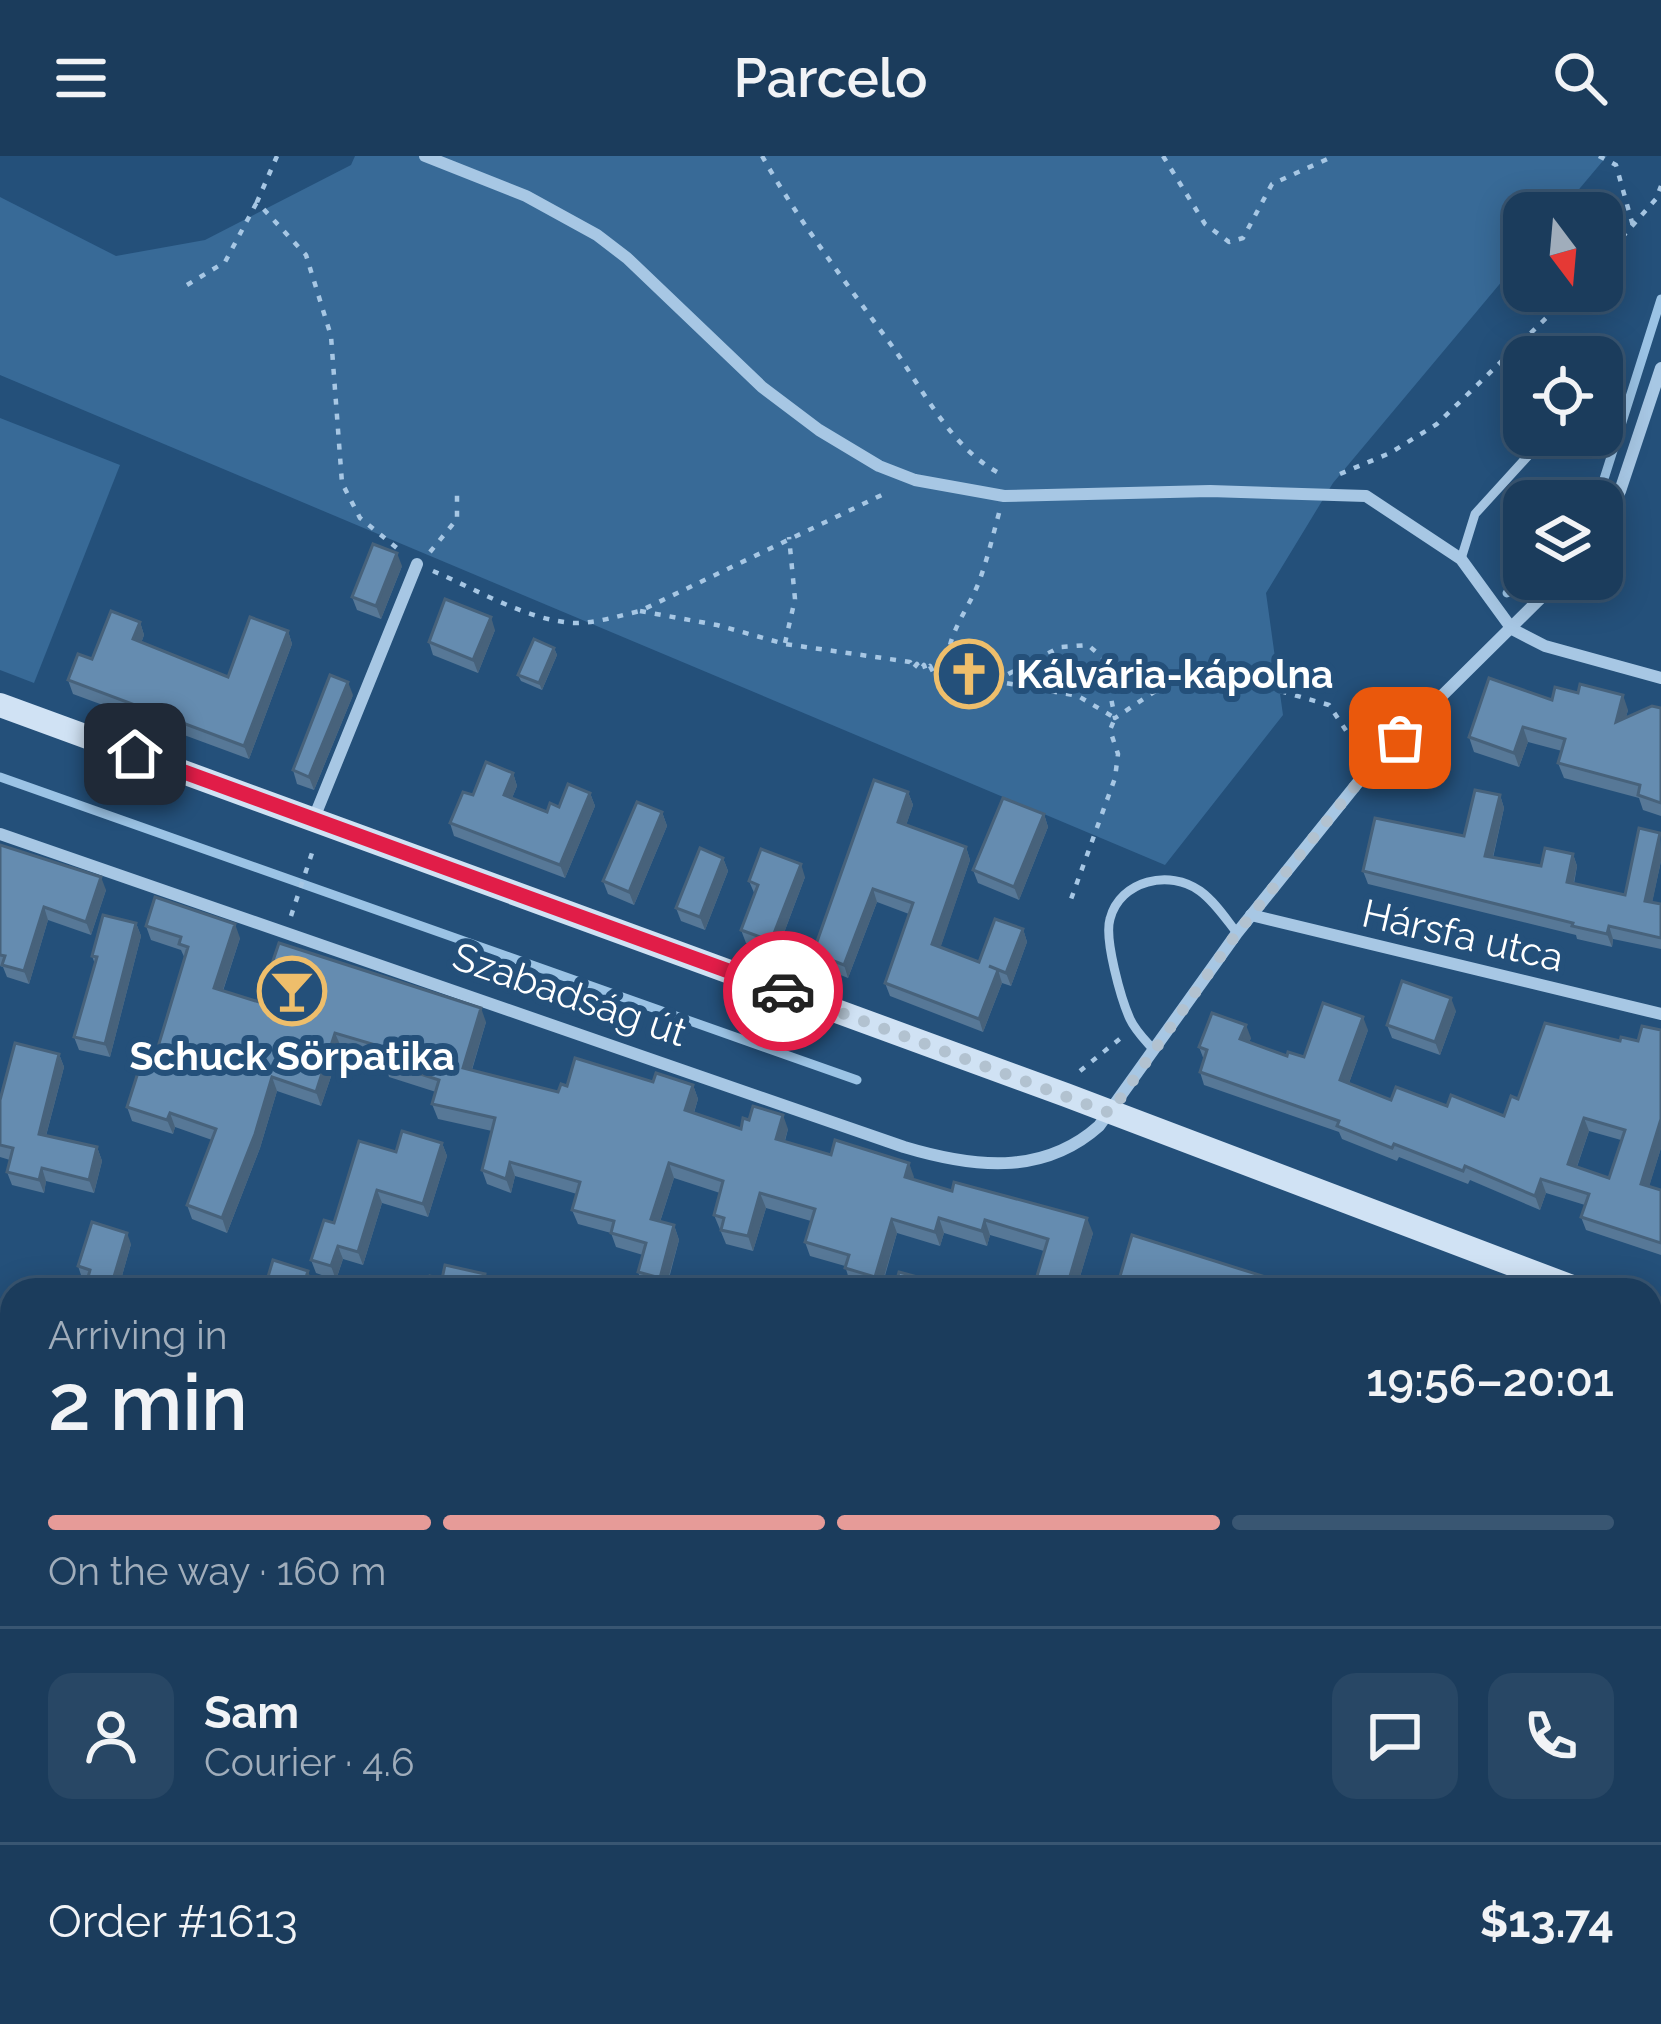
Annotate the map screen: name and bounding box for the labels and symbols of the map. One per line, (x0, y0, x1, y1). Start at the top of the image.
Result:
north arrow (1503, 192, 1623, 312)
church icon: Kálvária-kápolna (934, 639, 1004, 709)
place label: Kálvária-kápolna (1016, 651, 1333, 697)
pin (1349, 687, 1451, 789)
pin (84, 703, 186, 805)
street label: Hársfa utca (1358, 890, 1568, 980)
courier (723, 931, 843, 1051)
street label: Szabadság út (447, 933, 693, 1055)
bar icon: Schuck Sörpatika (257, 956, 327, 1026)
place label: Schuck Sörpatika (129, 1033, 455, 1079)

